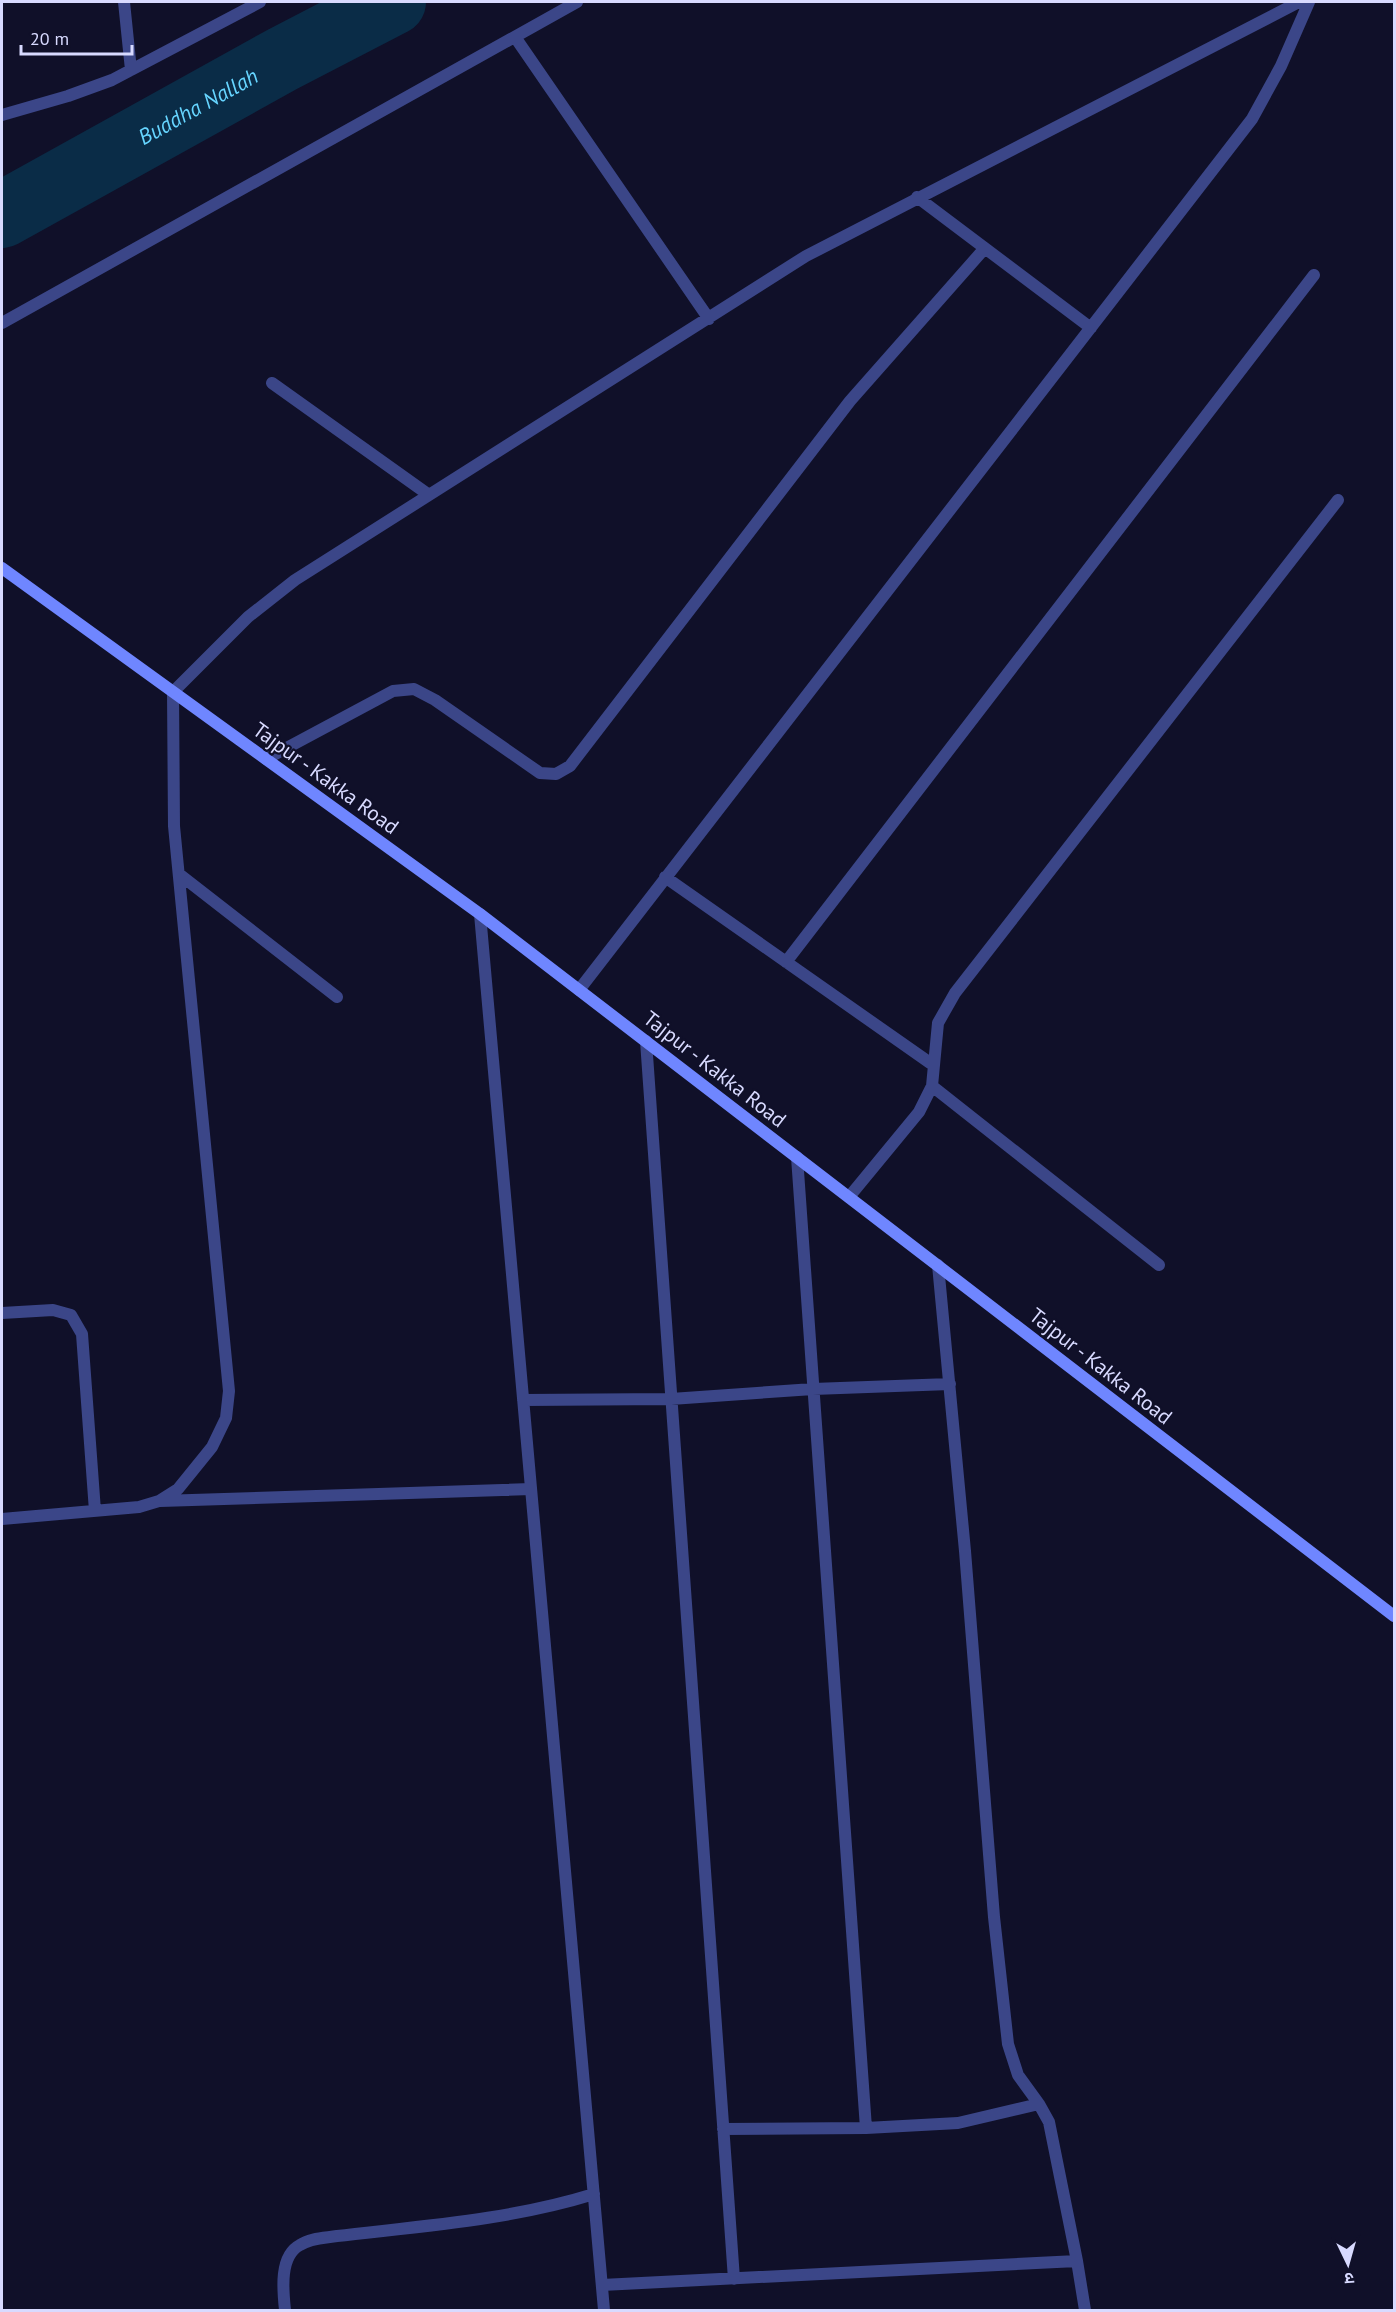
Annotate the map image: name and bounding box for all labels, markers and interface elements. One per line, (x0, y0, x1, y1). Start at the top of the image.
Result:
scale bar (21, 18, 132, 56)
text: 20 m (30, 27, 69, 50)
water label: Buddha Nallah (133, 62, 263, 151)
street label: Tajpur - Kakka Road (248, 716, 404, 840)
street label: Tajpur - Kakka Road (638, 1005, 792, 1133)
street label: Tajpur - Kakka Road (1024, 1302, 1178, 1430)
north arrow (1318, 2234, 1378, 2294)
text: उ (1343, 2269, 1355, 2289)

